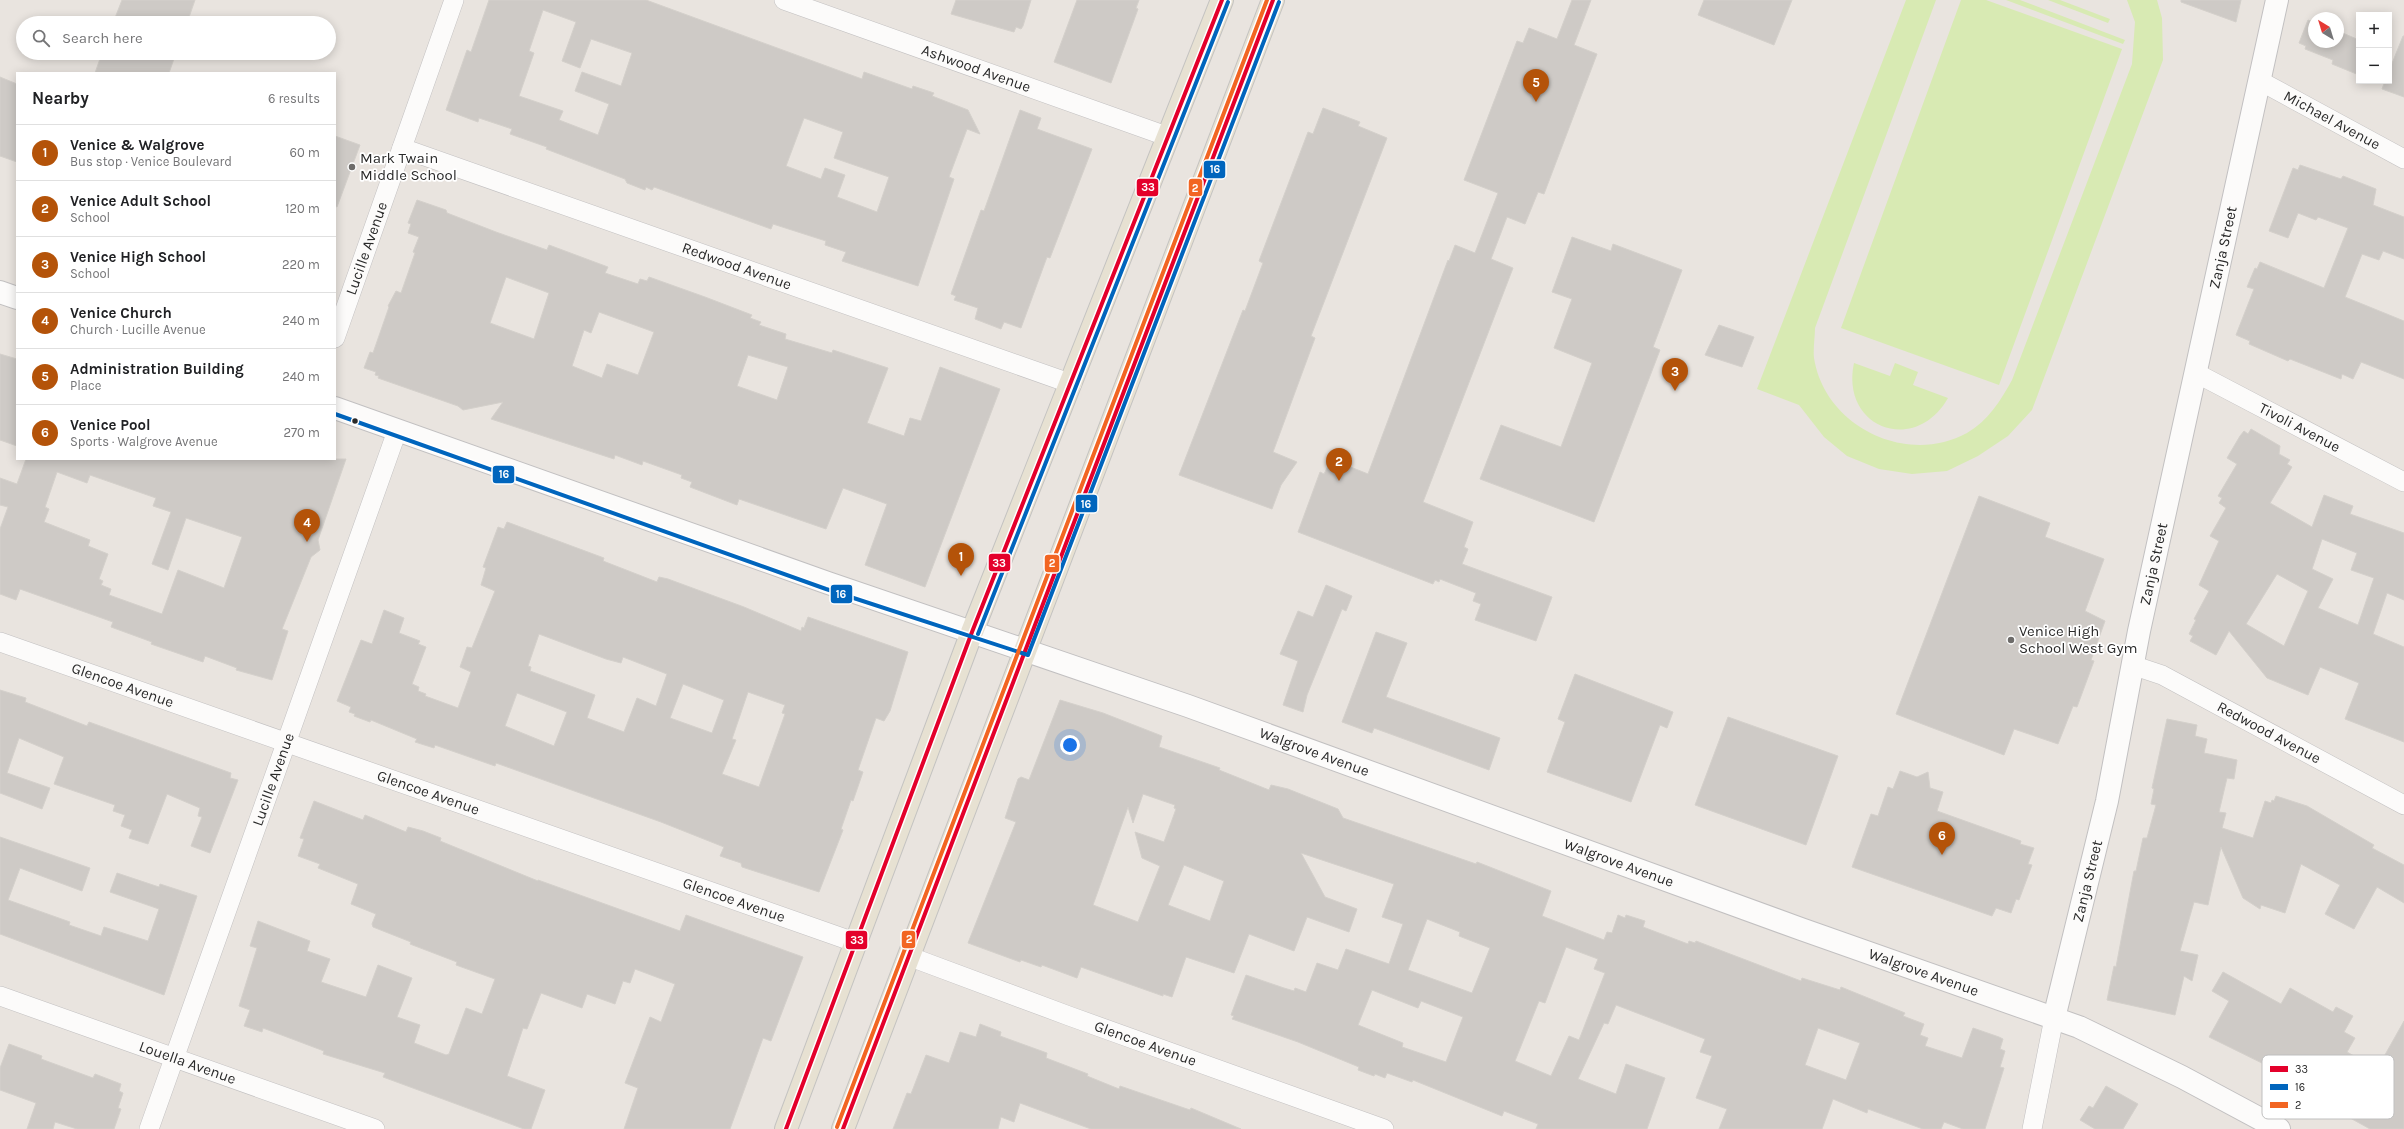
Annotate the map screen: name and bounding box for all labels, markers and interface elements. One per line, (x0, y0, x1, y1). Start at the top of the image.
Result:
north arrow (2308, 12, 2344, 48)
map controls (2356, 12, 2392, 84)
button: + (2356, 12, 2392, 48)
search box (16, 16, 336, 60)
icon: search (30, 27, 52, 49)
text: Search here (62, 29, 143, 47)
street label: Ashwood Avenue (919, 41, 1033, 96)
button: − (2356, 48, 2392, 84)
pin: 5 (1523, 69, 1549, 102)
street label: Michael Avenue (2281, 87, 2383, 153)
text: Nearby (32, 88, 89, 108)
text: 6 results (268, 91, 320, 106)
text: Venice & Walgrove (70, 136, 204, 154)
text: 1 (43, 145, 47, 160)
text: 60 m (290, 145, 320, 160)
place label: Mark Twain Middle School (360, 149, 457, 184)
text: Bus stop · Venice Boulevard (70, 154, 232, 169)
line badge: 16 (1203, 160, 1226, 179)
marker: Mark Twain Middle School (347, 162, 357, 172)
text: 16 (1210, 163, 1221, 176)
line badge: 33 (1136, 178, 1159, 197)
line badge: 2 (1188, 178, 1203, 197)
text: 33 (1141, 181, 1155, 194)
text: 2 (1192, 182, 1199, 195)
text: Venice Adult School (70, 192, 211, 210)
street label: Lucille Avenue (342, 199, 391, 297)
text: 2 (41, 201, 49, 216)
text: 120 m (285, 201, 320, 216)
street label: Zanja Street (2205, 204, 2241, 290)
text: School (70, 210, 110, 225)
street label: Redwood Avenue (680, 238, 794, 294)
text: Venice High School (70, 248, 206, 266)
text: 3 (41, 257, 49, 272)
text: 220 m (282, 257, 320, 272)
text: School (70, 266, 110, 281)
text: Venice Church (70, 304, 172, 322)
text: 4 (41, 313, 49, 328)
text: 240 m (282, 313, 320, 328)
text: Church · Lucille Avenue (70, 322, 206, 337)
pin: 3 (1662, 358, 1688, 391)
text: Administration Building (70, 360, 244, 378)
text: 5 (41, 369, 49, 384)
text: 240 m (282, 369, 320, 384)
text: Place (70, 378, 101, 393)
street label: Tivoli Avenue (2256, 399, 2343, 456)
text: Venice Pool (70, 416, 151, 434)
unlabelled marker (350, 416, 360, 426)
text: 6 (41, 425, 49, 440)
text: 270 m (283, 425, 320, 440)
text: Sports · Walgrove Avenue (70, 434, 218, 449)
pin: 2 (1326, 448, 1352, 481)
line badge: 16 (492, 465, 515, 484)
text: 16 (499, 468, 510, 481)
line badge: 16 (1075, 494, 1098, 513)
text: 16 (1081, 498, 1092, 511)
pin: 4 (294, 509, 320, 542)
street label: Zanja Street (2136, 521, 2171, 607)
pin: 1 (948, 543, 974, 576)
line badge: 33 (988, 553, 1011, 572)
line badge: 2 (1044, 554, 1060, 573)
text: 33 (992, 557, 1006, 570)
text: 2 (1049, 557, 1056, 570)
line badge: 16 (830, 584, 853, 604)
text: 16 (836, 588, 847, 601)
place label: Venice High School West Gym (2019, 622, 2137, 657)
marker: Venice High School West Gym (2006, 635, 2016, 645)
street label: Glencoe Avenue (69, 659, 176, 711)
street label: Redwood Avenue (2214, 697, 2324, 768)
street label: Walgrove Avenue (1257, 724, 1372, 780)
street label: Lucille Avenue (248, 730, 298, 828)
your location (1060, 735, 1080, 755)
street label: Glencoe Avenue (375, 766, 482, 819)
pin: 6 (1929, 822, 1955, 855)
street label: Walgrove Avenue (1561, 834, 1676, 891)
street label: Zanja Street (2069, 838, 2106, 924)
street label: Glencoe Avenue (680, 874, 788, 926)
line badge: 33 (845, 930, 868, 950)
line badge: 2 (901, 930, 916, 949)
text: 2 (906, 933, 913, 946)
text: 33 (850, 934, 864, 947)
street label: Walgrove Avenue (1866, 945, 1981, 1000)
street label: Glencoe Avenue (1092, 1017, 1199, 1070)
street label: Louella Avenue (137, 1037, 238, 1088)
legend (2262, 1055, 2394, 1119)
text: 33 (2295, 1063, 2308, 1076)
text: 16 (2295, 1081, 2305, 1094)
text: 2 (2295, 1099, 2301, 1112)

